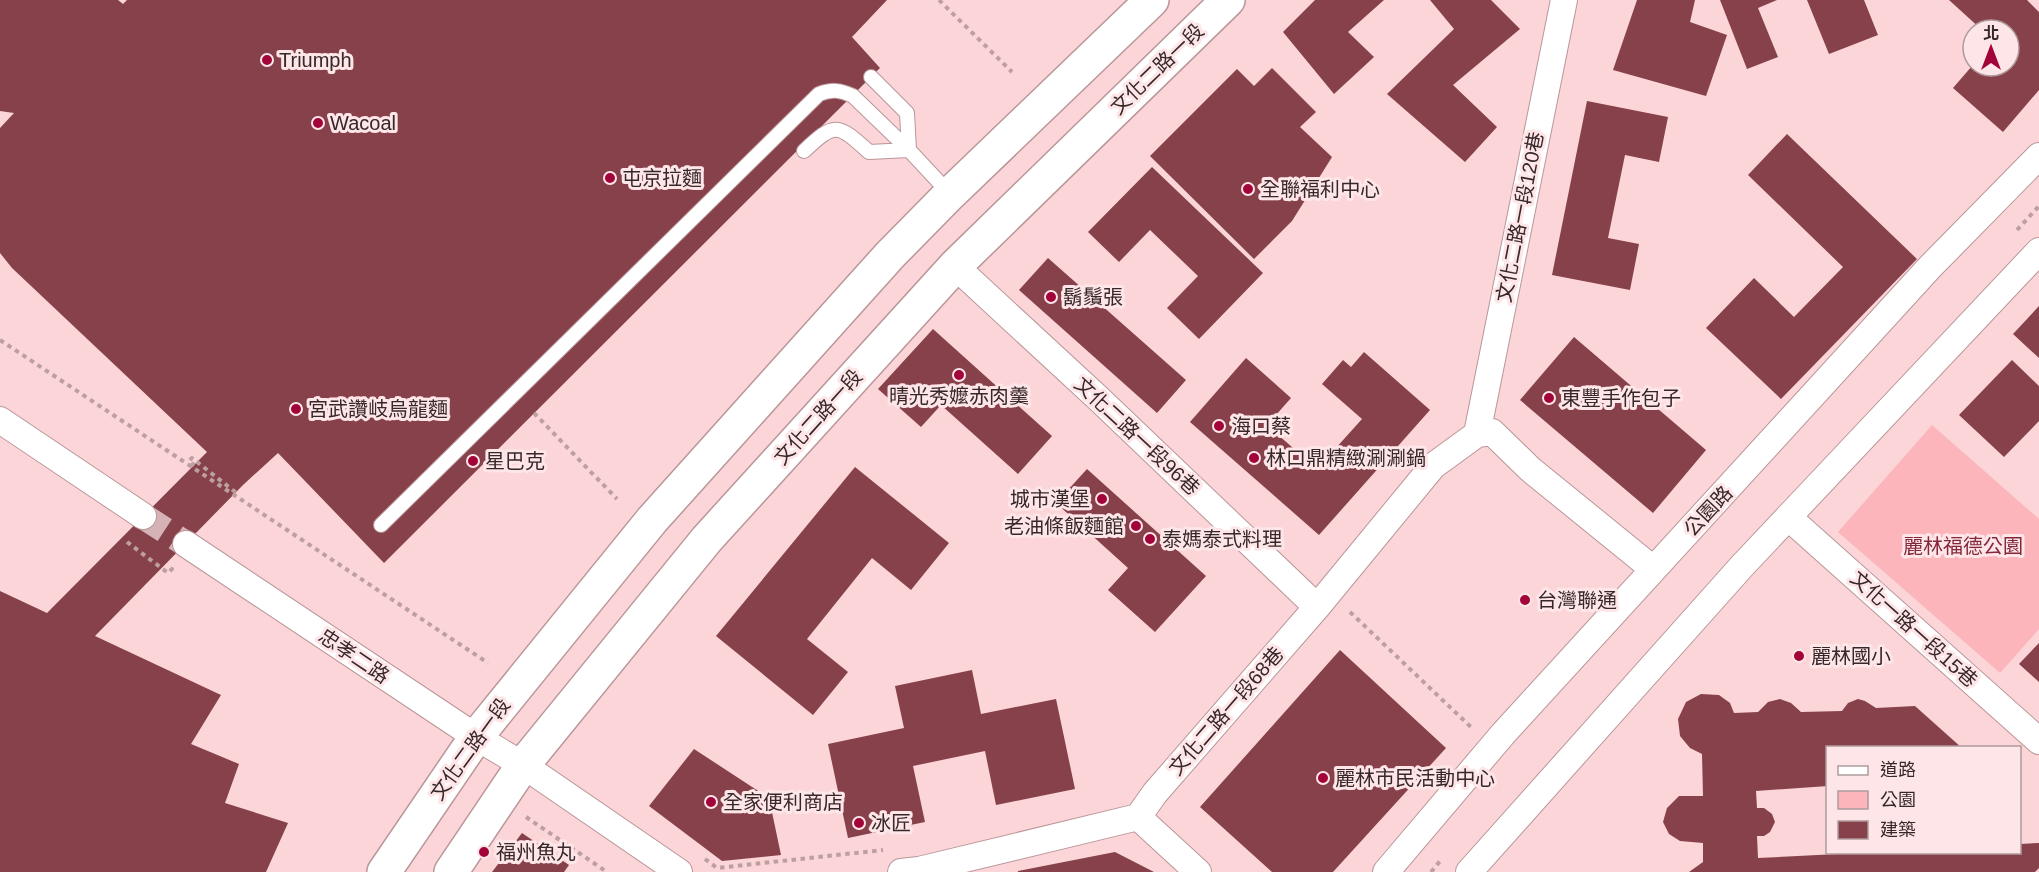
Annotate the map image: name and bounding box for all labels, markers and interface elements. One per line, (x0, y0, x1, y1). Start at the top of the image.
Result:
north arrow (1961, 18, 2021, 78)
street label: 文化二路一段 (1106, 19, 1208, 119)
text: 北 (1983, 25, 1999, 42)
place label: Triumph (279, 49, 352, 71)
marker: Triumph (260, 53, 274, 67)
place label: Wacoal (330, 112, 396, 134)
marker: Wacoal (311, 116, 325, 130)
street label: 文化二路一段120巷 (1493, 130, 1547, 304)
place label: 屯京拉麵 (622, 167, 702, 189)
marker: 屯京拉麵 (603, 171, 617, 185)
place label: 全聯福利中心 (1260, 178, 1380, 200)
marker: 全聯福利中心 (1241, 182, 1255, 196)
place label: 鬍鬚張 (1063, 286, 1123, 308)
marker: 鬍鬚張 (1044, 290, 1058, 304)
street label: 文化二路一段 (770, 365, 866, 469)
marker: 晴光秀嬤赤肉羹 (952, 368, 966, 382)
street label: 文化二路一段96巷 (1070, 373, 1204, 499)
place label: 晴光秀嬤赤肉羹 (889, 385, 1029, 407)
place label: 東豐手作包子 (1561, 387, 1681, 409)
marker: 東豐手作包子 (1542, 391, 1556, 405)
place label: 宮武讚岐烏龍麵 (308, 398, 448, 420)
marker: 宮武讚岐烏龍麵 (289, 402, 303, 416)
place label: 海口蔡 (1231, 415, 1291, 437)
marker: 海口蔡 (1212, 419, 1226, 433)
place label: 林口鼎精緻涮涮鍋 (1266, 447, 1426, 469)
place label: 星巴克 (485, 450, 545, 472)
marker: 林口鼎精緻涮涮鍋 (1247, 451, 1261, 465)
marker: 星巴克 (466, 454, 480, 468)
street label: 公園路 (1679, 482, 1737, 540)
place label: 城市漢堡 (1010, 488, 1090, 510)
marker: 城市漢堡 (1095, 492, 1109, 506)
place label: 老油條飯麵館 (1004, 515, 1124, 537)
marker: 老油條飯麵館 (1129, 519, 1143, 533)
place label: 泰媽泰式料理 (1162, 528, 1282, 550)
marker: 泰媽泰式料理 (1143, 532, 1157, 546)
park label: 麗林福德公園 (1903, 535, 2023, 557)
street label: 文化一路一段15巷 (1846, 567, 1982, 691)
place label: 台灣聯通 (1537, 589, 1617, 611)
marker: 台灣聯通 (1518, 593, 1532, 607)
street label: 忠孝二路 (315, 625, 393, 687)
street label: 文化二路一段68巷 (1164, 643, 1288, 779)
place label: 麗林國小 (1811, 645, 1891, 667)
marker: 麗林國小 (1792, 649, 1806, 663)
street label: 文化二路一段 (426, 694, 514, 804)
legend (1826, 746, 2021, 854)
text: 道路 (1880, 760, 1916, 780)
place label: 麗林市民活動中心 (1335, 767, 1495, 789)
marker: 麗林市民活動中心 (1316, 771, 1330, 785)
text: 公園 (1880, 790, 1916, 810)
place label: 全家便利商店 (723, 791, 843, 813)
marker: 全家便利商店 (704, 795, 718, 809)
place label: 冰匠 (871, 812, 911, 834)
marker: 冰匠 (852, 816, 866, 830)
text: 建築 (1880, 820, 1916, 840)
place label: 福州魚丸 (496, 841, 576, 863)
marker: 福州魚丸 (477, 845, 491, 859)

